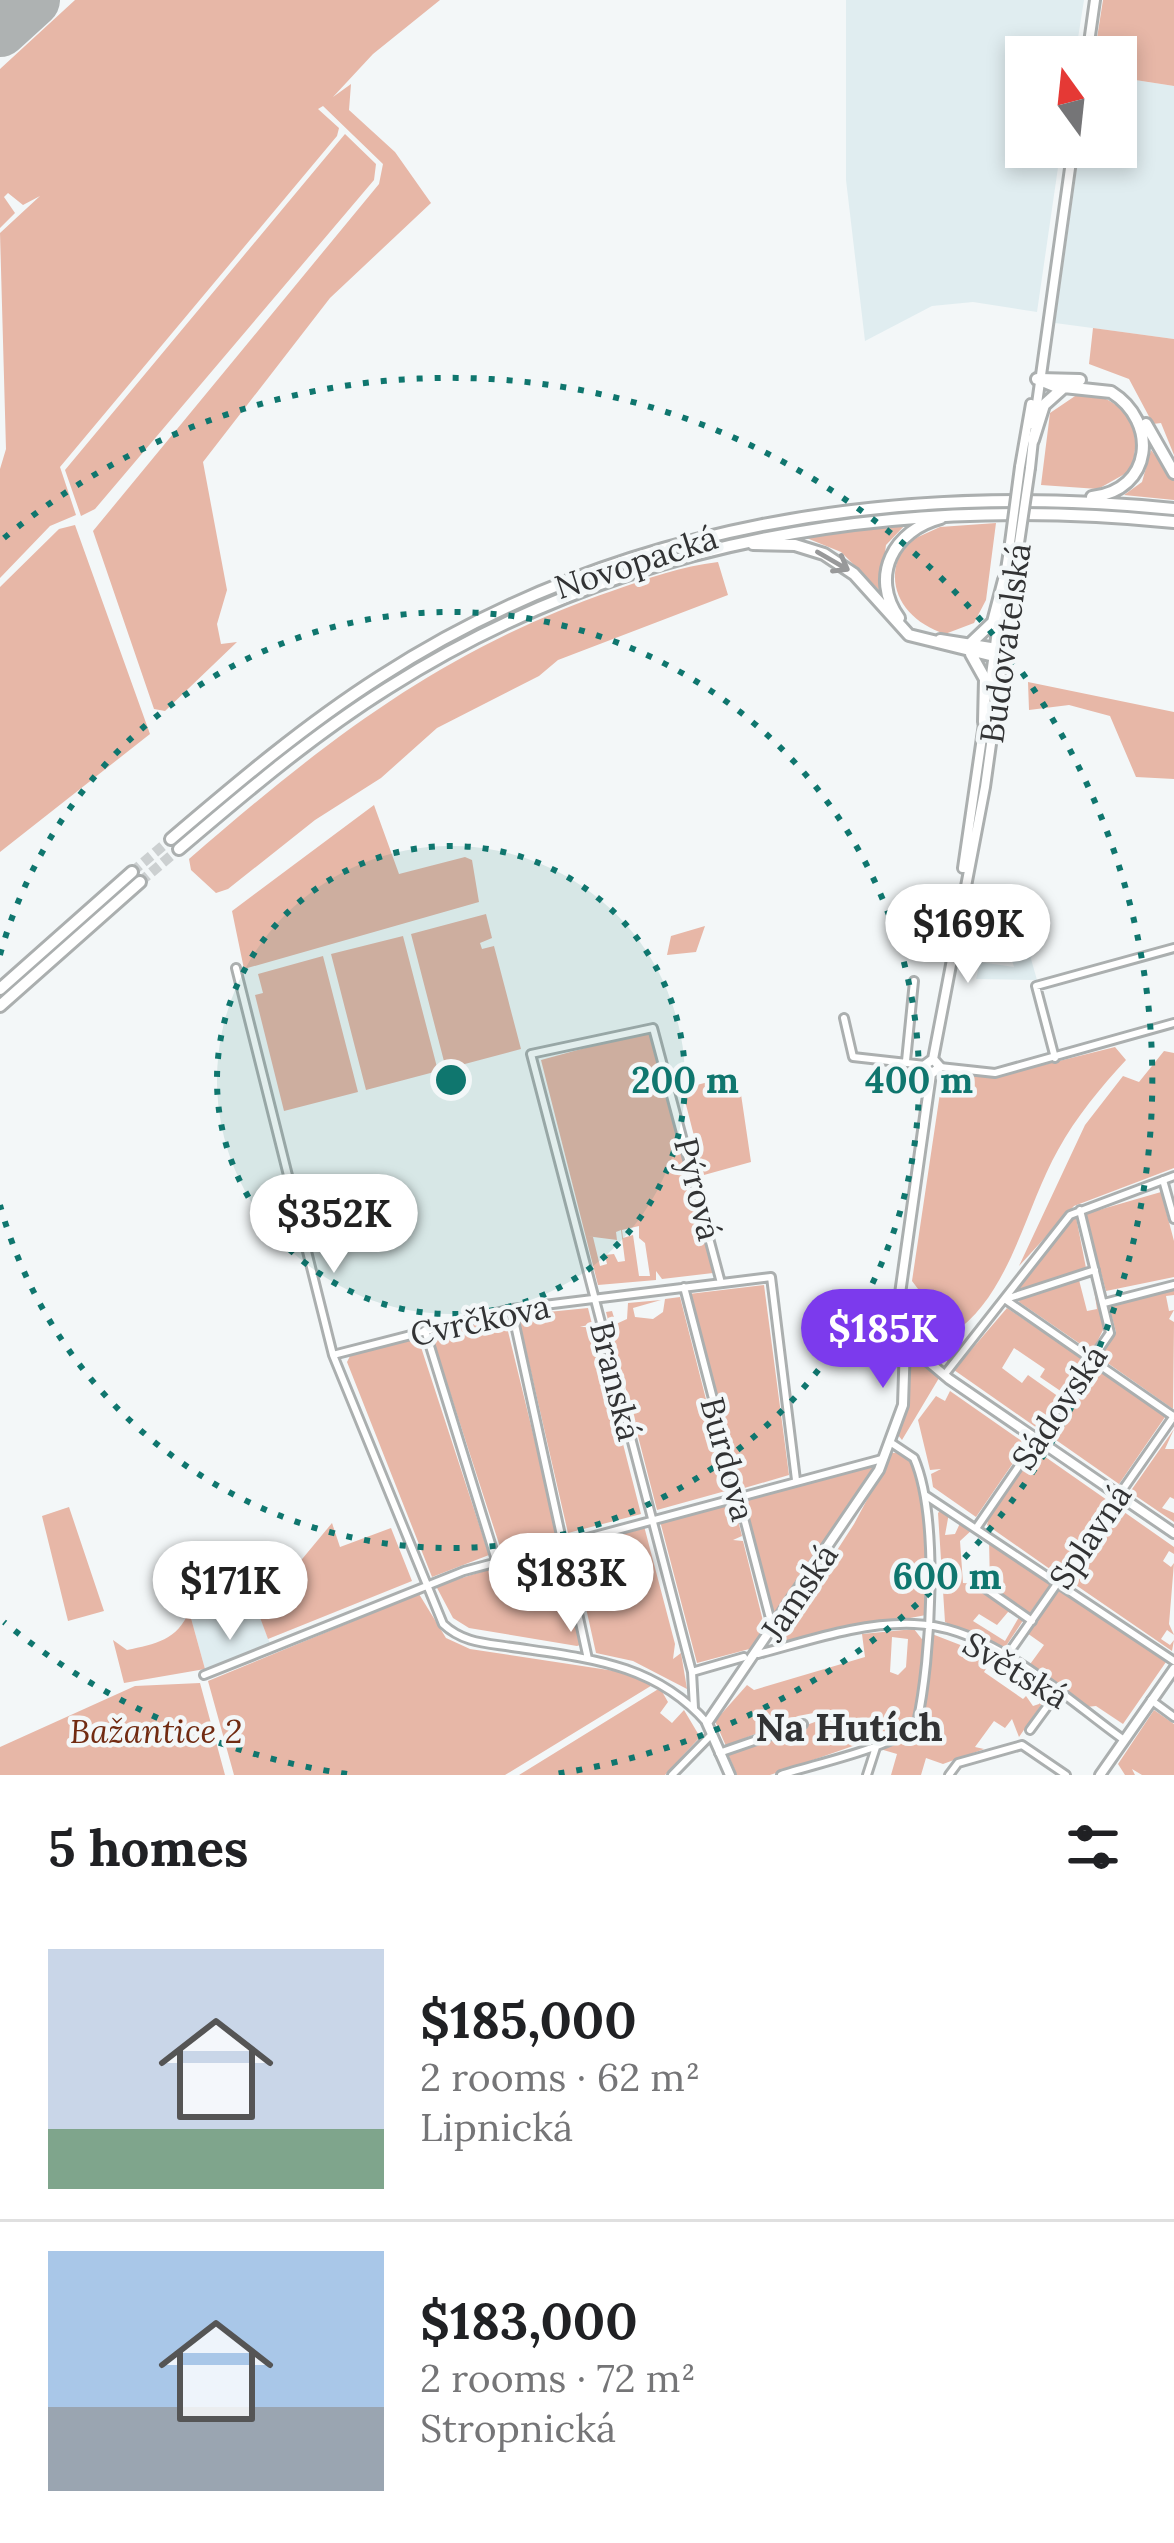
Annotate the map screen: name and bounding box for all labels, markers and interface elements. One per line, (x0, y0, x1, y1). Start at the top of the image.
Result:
north arrow (1005, 36, 1137, 168)
map controls (1005, 36, 1137, 168)
street label: Novopacká (549, 516, 723, 608)
street label: Budovatelská (970, 540, 1040, 746)
one-way arrow (815, 549, 850, 573)
pin: $169K (884, 884, 1052, 986)
text: $169K (912, 898, 1024, 948)
text: 200 m (631, 1057, 739, 1103)
text: 400 m (865, 1057, 973, 1103)
centre of rings (430, 1059, 472, 1101)
street label: Pýrová (665, 1133, 731, 1245)
pin: $352K (250, 1174, 418, 1276)
text: $352K (277, 1188, 391, 1238)
street label: Cvrčkova (407, 1285, 553, 1355)
pin: $185K (799, 1289, 967, 1391)
text: $185K (828, 1303, 938, 1353)
street label: Branská (581, 1317, 651, 1445)
street label: Sádovská (1002, 1337, 1116, 1477)
street label: Burdova (691, 1393, 765, 1525)
street label: Splavná (1040, 1476, 1140, 1596)
pin: $183K (487, 1533, 655, 1635)
street label: Jamská (751, 1535, 847, 1649)
pin: $171K (146, 1541, 314, 1643)
text: $183K (516, 1547, 626, 1597)
text: 600 m (892, 1553, 1002, 1599)
text: $171K (180, 1555, 280, 1605)
street label: Světská (956, 1622, 1076, 1718)
district label: Na Hutích (755, 1702, 943, 1752)
park label: Bažantice 2 (70, 1710, 242, 1752)
icon: filters (1060, 1814, 1126, 1880)
text: 5 homes (48, 1815, 249, 1880)
text: $185,000 (420, 1987, 637, 2052)
icon: home (144, 1997, 288, 2141)
text: 2 rooms · 62 m² (420, 2052, 700, 2102)
text: Lipnická (420, 2102, 573, 2152)
text: $183,000 (420, 2288, 638, 2353)
icon: home (144, 2299, 288, 2443)
text: 2 rooms · 72 m² (420, 2353, 696, 2403)
text: Stropnická (420, 2403, 616, 2453)

